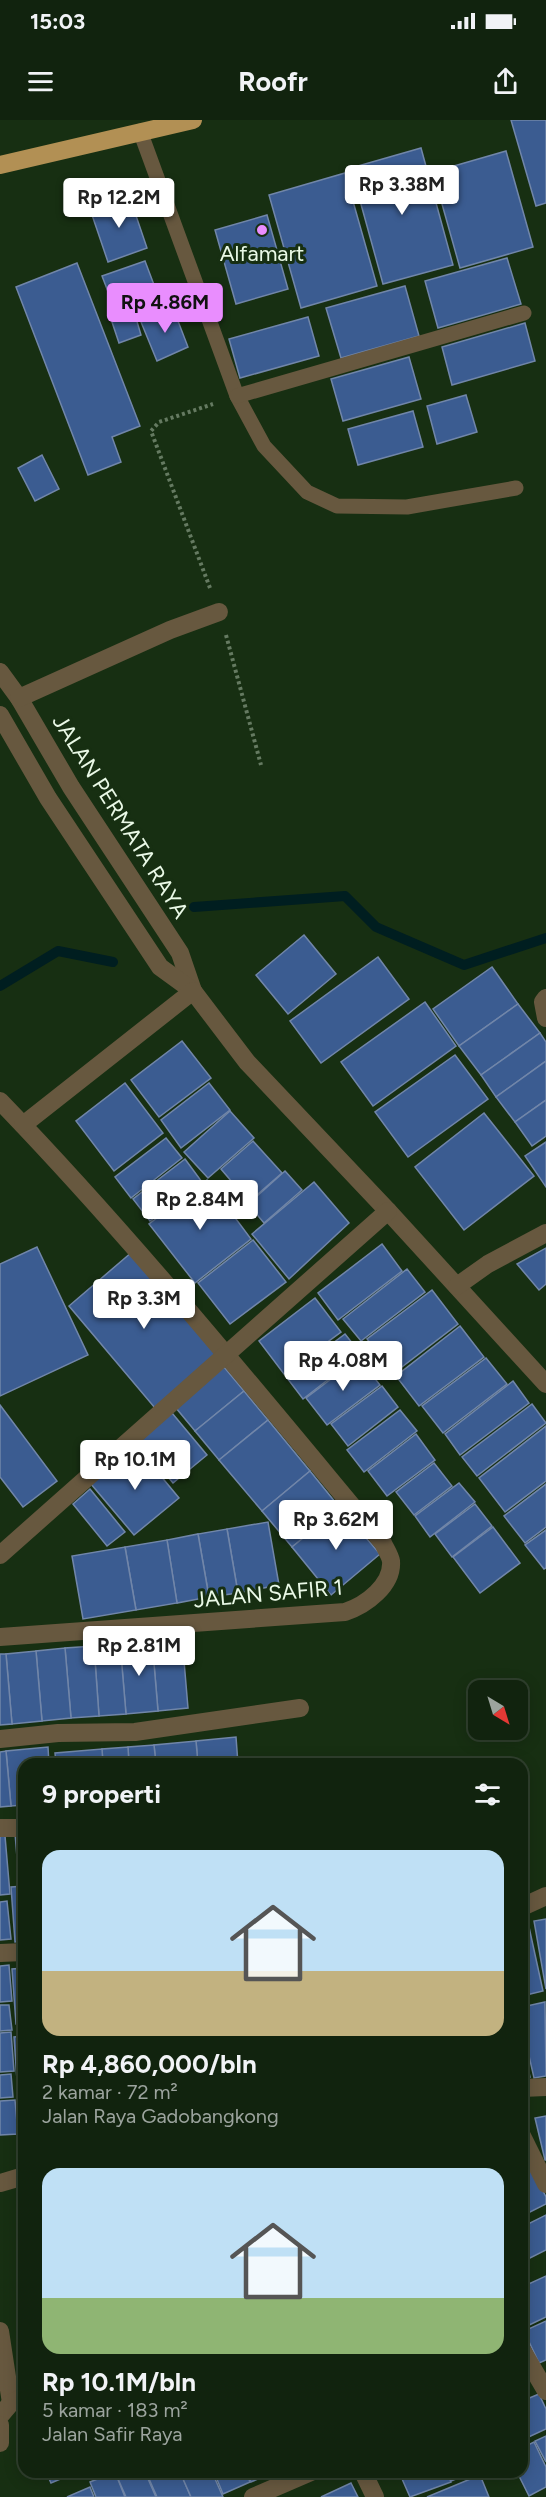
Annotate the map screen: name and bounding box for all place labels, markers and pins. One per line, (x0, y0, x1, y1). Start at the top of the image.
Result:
pin: Rp 3.38M (340, 165, 464, 216)
pin: Rp 12.2M (57, 178, 181, 229)
marker: Alfamart (255, 223, 269, 237)
place label: Alfamart (220, 240, 304, 267)
pin: Rp 4.86M (103, 283, 227, 334)
pin: Rp 2.84M (138, 1180, 262, 1231)
pin: Rp 3.3M (89, 1279, 199, 1330)
pin: Rp 4.08M (281, 1341, 405, 1392)
pin: Rp 10.1M (73, 1440, 197, 1491)
pin: Rp 3.62M (274, 1500, 398, 1551)
pin: Rp 2.81M (77, 1626, 201, 1677)

